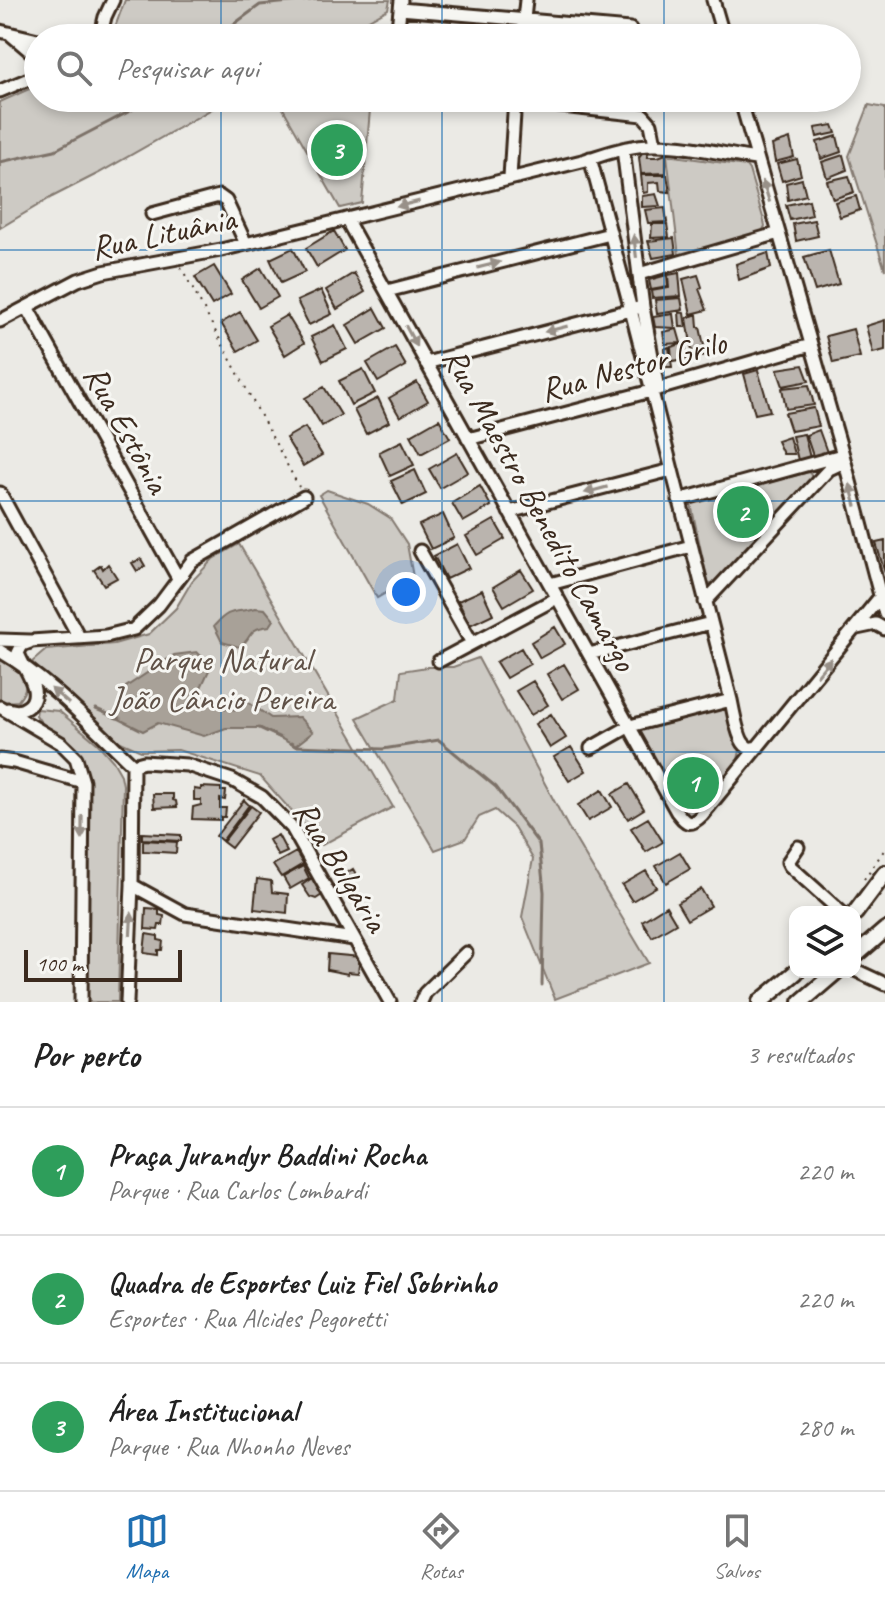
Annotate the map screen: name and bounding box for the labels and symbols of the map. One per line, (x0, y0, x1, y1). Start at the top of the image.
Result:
pin: 3 (311, 120, 363, 180)
one-way arrow (759, 179, 772, 203)
street label: Rua Lituânia (87, 196, 241, 269)
one-way arrow (395, 198, 420, 210)
one-way arrow (629, 233, 642, 258)
one-way arrow (477, 258, 502, 270)
street label: Rua Nestor Grilo (536, 320, 732, 411)
one-way arrow (543, 324, 568, 336)
one-way arrow (404, 325, 418, 348)
street label: Rua Maestro Benedito Camargo (433, 340, 648, 680)
street label: Rua Estônia (74, 357, 181, 503)
pin: 2 (717, 482, 769, 542)
one-way arrow (847, 482, 859, 507)
one-way arrow (583, 484, 608, 496)
your location (386, 572, 426, 612)
park label: Parque Natural João Câncio Pereira (108, 638, 337, 720)
one-way arrow (815, 658, 832, 678)
one-way arrow (50, 688, 70, 705)
pin: 1 (667, 753, 719, 813)
street label: Rua Bulgária (284, 792, 399, 942)
one-way arrow (76, 815, 89, 840)
one-way arrow (124, 911, 137, 936)
scale bar (24, 946, 182, 982)

